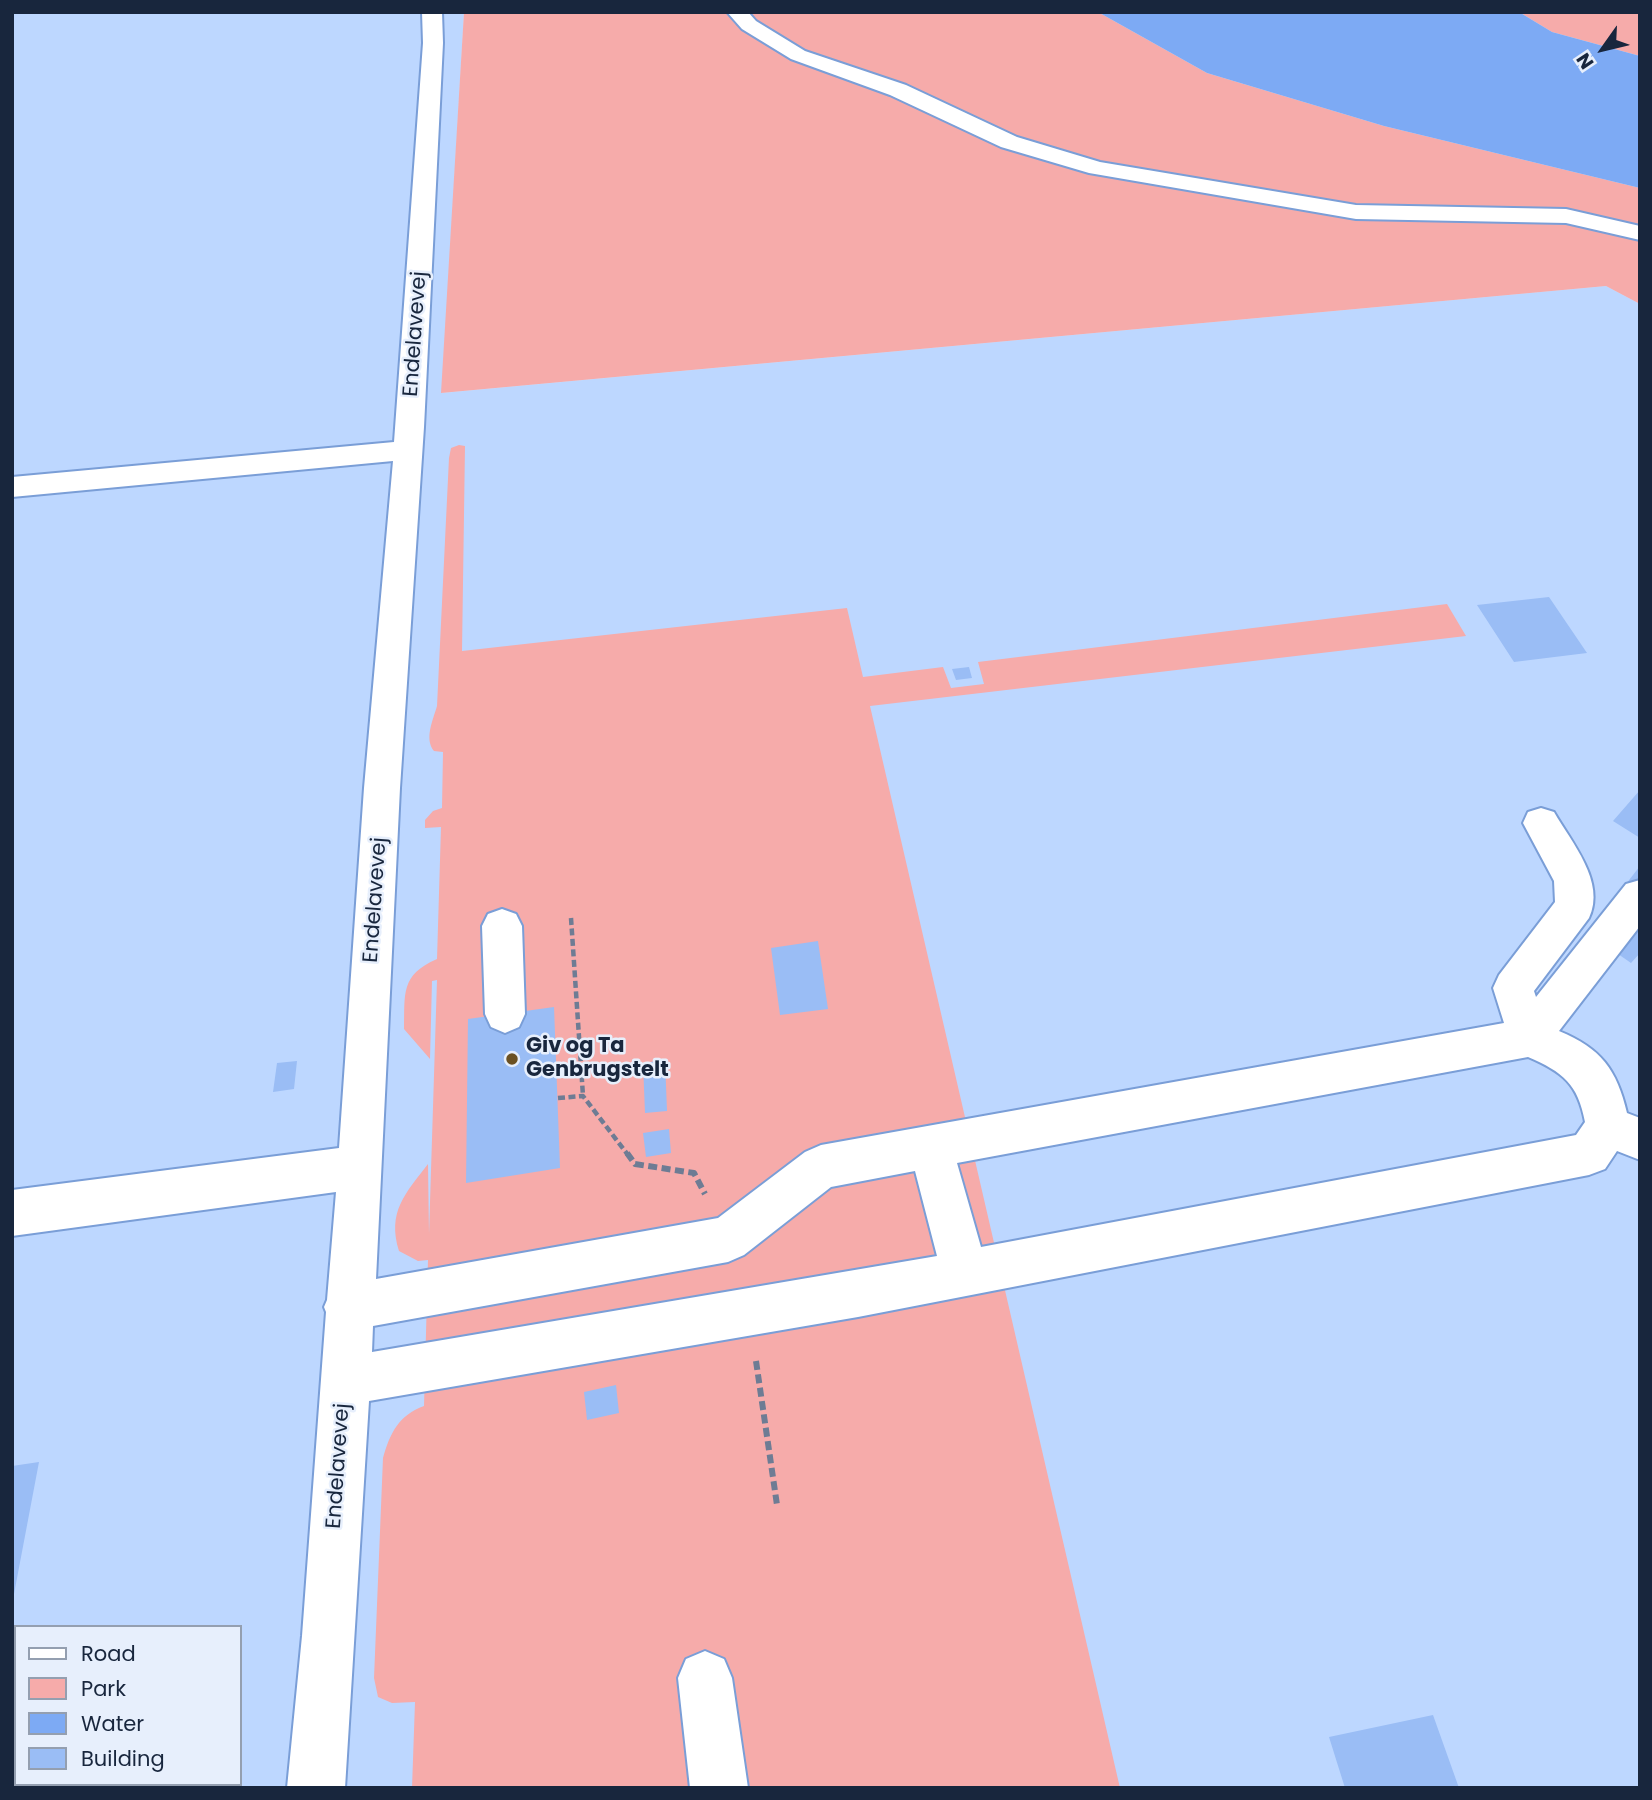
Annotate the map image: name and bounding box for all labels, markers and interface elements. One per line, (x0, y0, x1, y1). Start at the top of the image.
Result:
north arrow (1568, 14, 1638, 84)
text: N (1570, 48, 1600, 75)
street label: Endelavevej (399, 270, 433, 398)
street label: Endelavevej (359, 836, 393, 964)
place label: Giv og Ta Genbrugstelt (526, 1034, 669, 1084)
marker: Giv og Ta Genbrugstelt (504, 1051, 520, 1067)
street label: Endelavevej (322, 1402, 356, 1530)
legend (14, 1625, 242, 1786)
text: Road (81, 1639, 136, 1668)
text: Park (81, 1674, 126, 1703)
text: Water (81, 1709, 144, 1738)
text: Building (81, 1744, 165, 1773)

